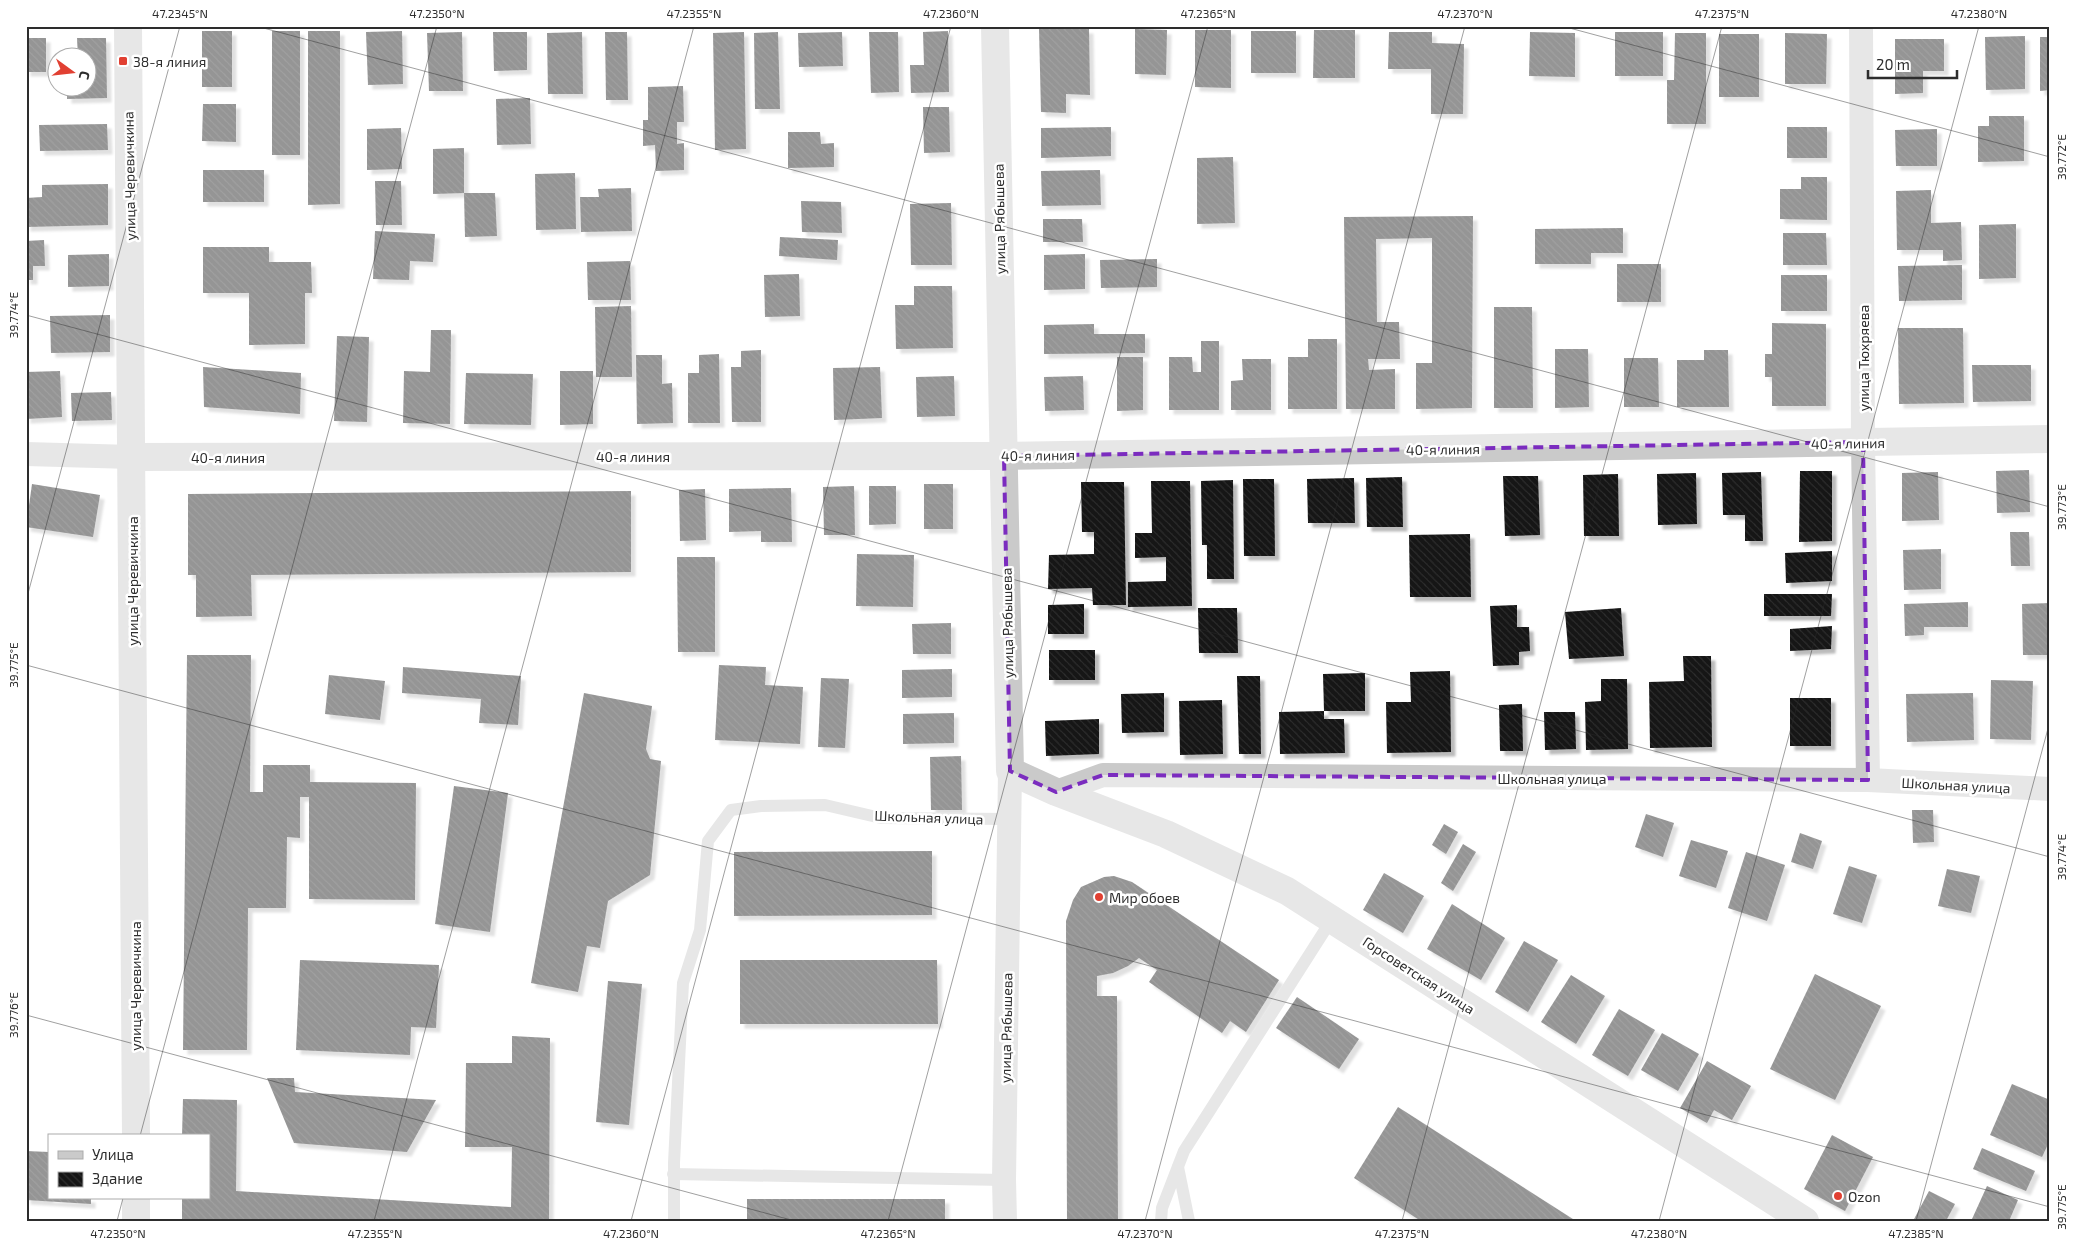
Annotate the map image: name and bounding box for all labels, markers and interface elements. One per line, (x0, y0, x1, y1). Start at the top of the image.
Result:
text: 47.2345°N (152, 6, 208, 20)
text: 47.2350°N (409, 6, 465, 20)
text: 47.2355°N (667, 6, 721, 20)
text: 47.2360°N (923, 6, 979, 20)
text: 47.2365°N (1180, 6, 1236, 20)
text: 47.2370°N (1437, 6, 1493, 20)
text: 47.2375°N (1695, 6, 1749, 20)
text: 47.2380°N (1951, 6, 2007, 20)
north arrow (48, 48, 98, 98)
scale bar (1868, 48, 1957, 80)
place label: 38-я линия (133, 53, 206, 70)
marker: 38-я линия (117, 55, 129, 67)
text: 20 m (1876, 55, 1910, 73)
text: С (76, 69, 94, 82)
street label: улица Черевичкина (119, 111, 139, 241)
text: 39.772°E (2054, 134, 2068, 180)
street label: улица Рябышева (990, 164, 1008, 274)
text: 39.774°E (6, 291, 20, 338)
street label: улица Тюхряева (1855, 305, 1872, 411)
street label: 40-я линия (1811, 434, 1885, 452)
street label: 40-я линия (1406, 440, 1480, 458)
street label: 40-я линия (1001, 446, 1075, 464)
street label: 40-я линия (596, 448, 670, 465)
street label: 40-я линия (191, 449, 265, 466)
text: 39.773°E (2054, 484, 2068, 530)
street label: улица Черевичкина (124, 516, 141, 646)
street label: улица Рябышева (998, 568, 1016, 678)
text: 39.775°E (6, 642, 20, 688)
street label: Школьная улица (1497, 770, 1607, 787)
street label: Школьная улица (1901, 774, 2011, 796)
street label: Школьная улица (874, 807, 984, 827)
text: 39.774°E (2054, 833, 2068, 880)
place label: Мир обоев (1109, 889, 1180, 906)
marker: Мир обоев (1093, 891, 1105, 903)
street label: улица Черевичкина (127, 921, 144, 1051)
street label: Горсоветская улица (1360, 933, 1478, 1017)
street label: улица Рябышева (997, 973, 1015, 1083)
text: 39.776°E (6, 992, 20, 1038)
legend (48, 1134, 210, 1200)
text: Улица (92, 1145, 134, 1163)
text: Здание (92, 1169, 143, 1187)
text: 39.775°E (2054, 1184, 2068, 1230)
place label: Ozon (1848, 1188, 1881, 1205)
marker: Ozon (1832, 1190, 1844, 1202)
text: 47.2350°N (90, 1226, 146, 1240)
text: 47.2355°N (348, 1226, 402, 1240)
text: 47.2360°N (603, 1226, 659, 1240)
text: 47.2365°N (860, 1226, 916, 1240)
text: 47.2370°N (1117, 1226, 1173, 1240)
text: 47.2375°N (1375, 1226, 1429, 1240)
text: 47.2380°N (1631, 1226, 1687, 1240)
text: 47.2385°N (1888, 1226, 1944, 1240)

